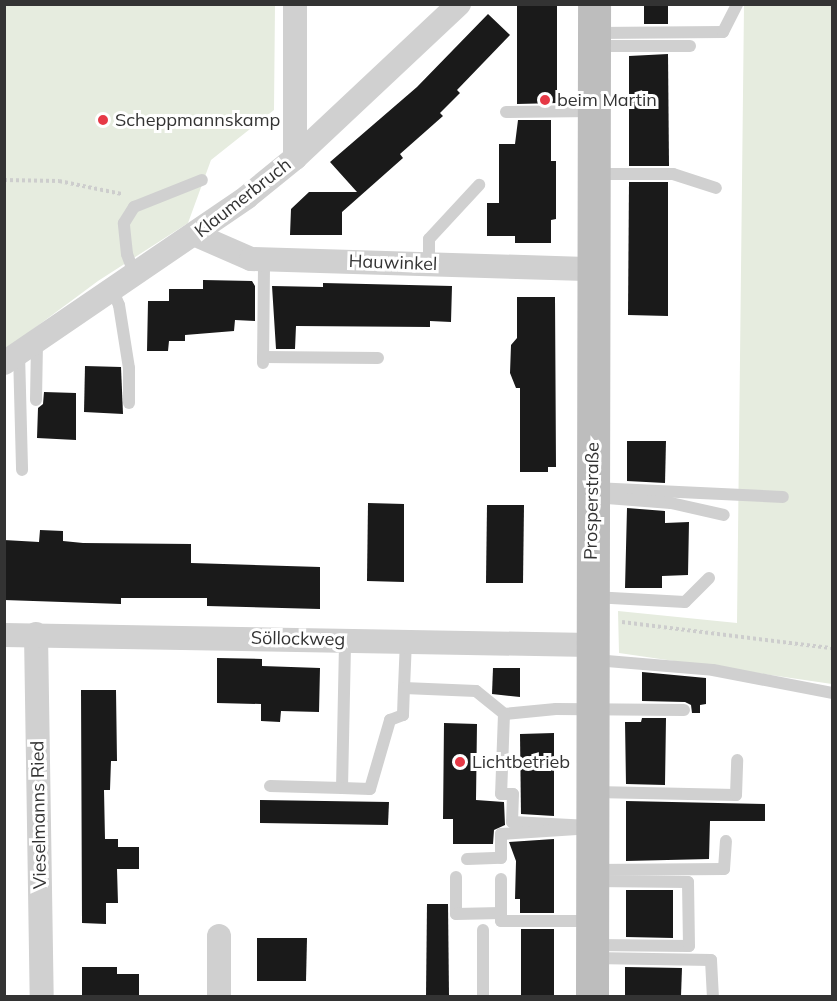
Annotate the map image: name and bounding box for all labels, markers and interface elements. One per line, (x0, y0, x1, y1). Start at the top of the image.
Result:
place label: beim Martin (557, 89, 657, 111)
marker: beim Martin (538, 93, 552, 107)
place label: Scheppmannskamp (115, 109, 280, 131)
marker: Scheppmannskamp (96, 113, 110, 127)
street label: Klaumerbruch (191, 154, 295, 242)
street label: Hauwinkel (348, 251, 438, 275)
street label: Prosperstraße (580, 442, 604, 560)
street label: Söllockweg (251, 627, 345, 651)
street label: Vieselmanns Ried (27, 741, 51, 889)
place label: Lichtbetrieb (472, 751, 570, 773)
marker: Lichtbetrieb (453, 755, 467, 769)

